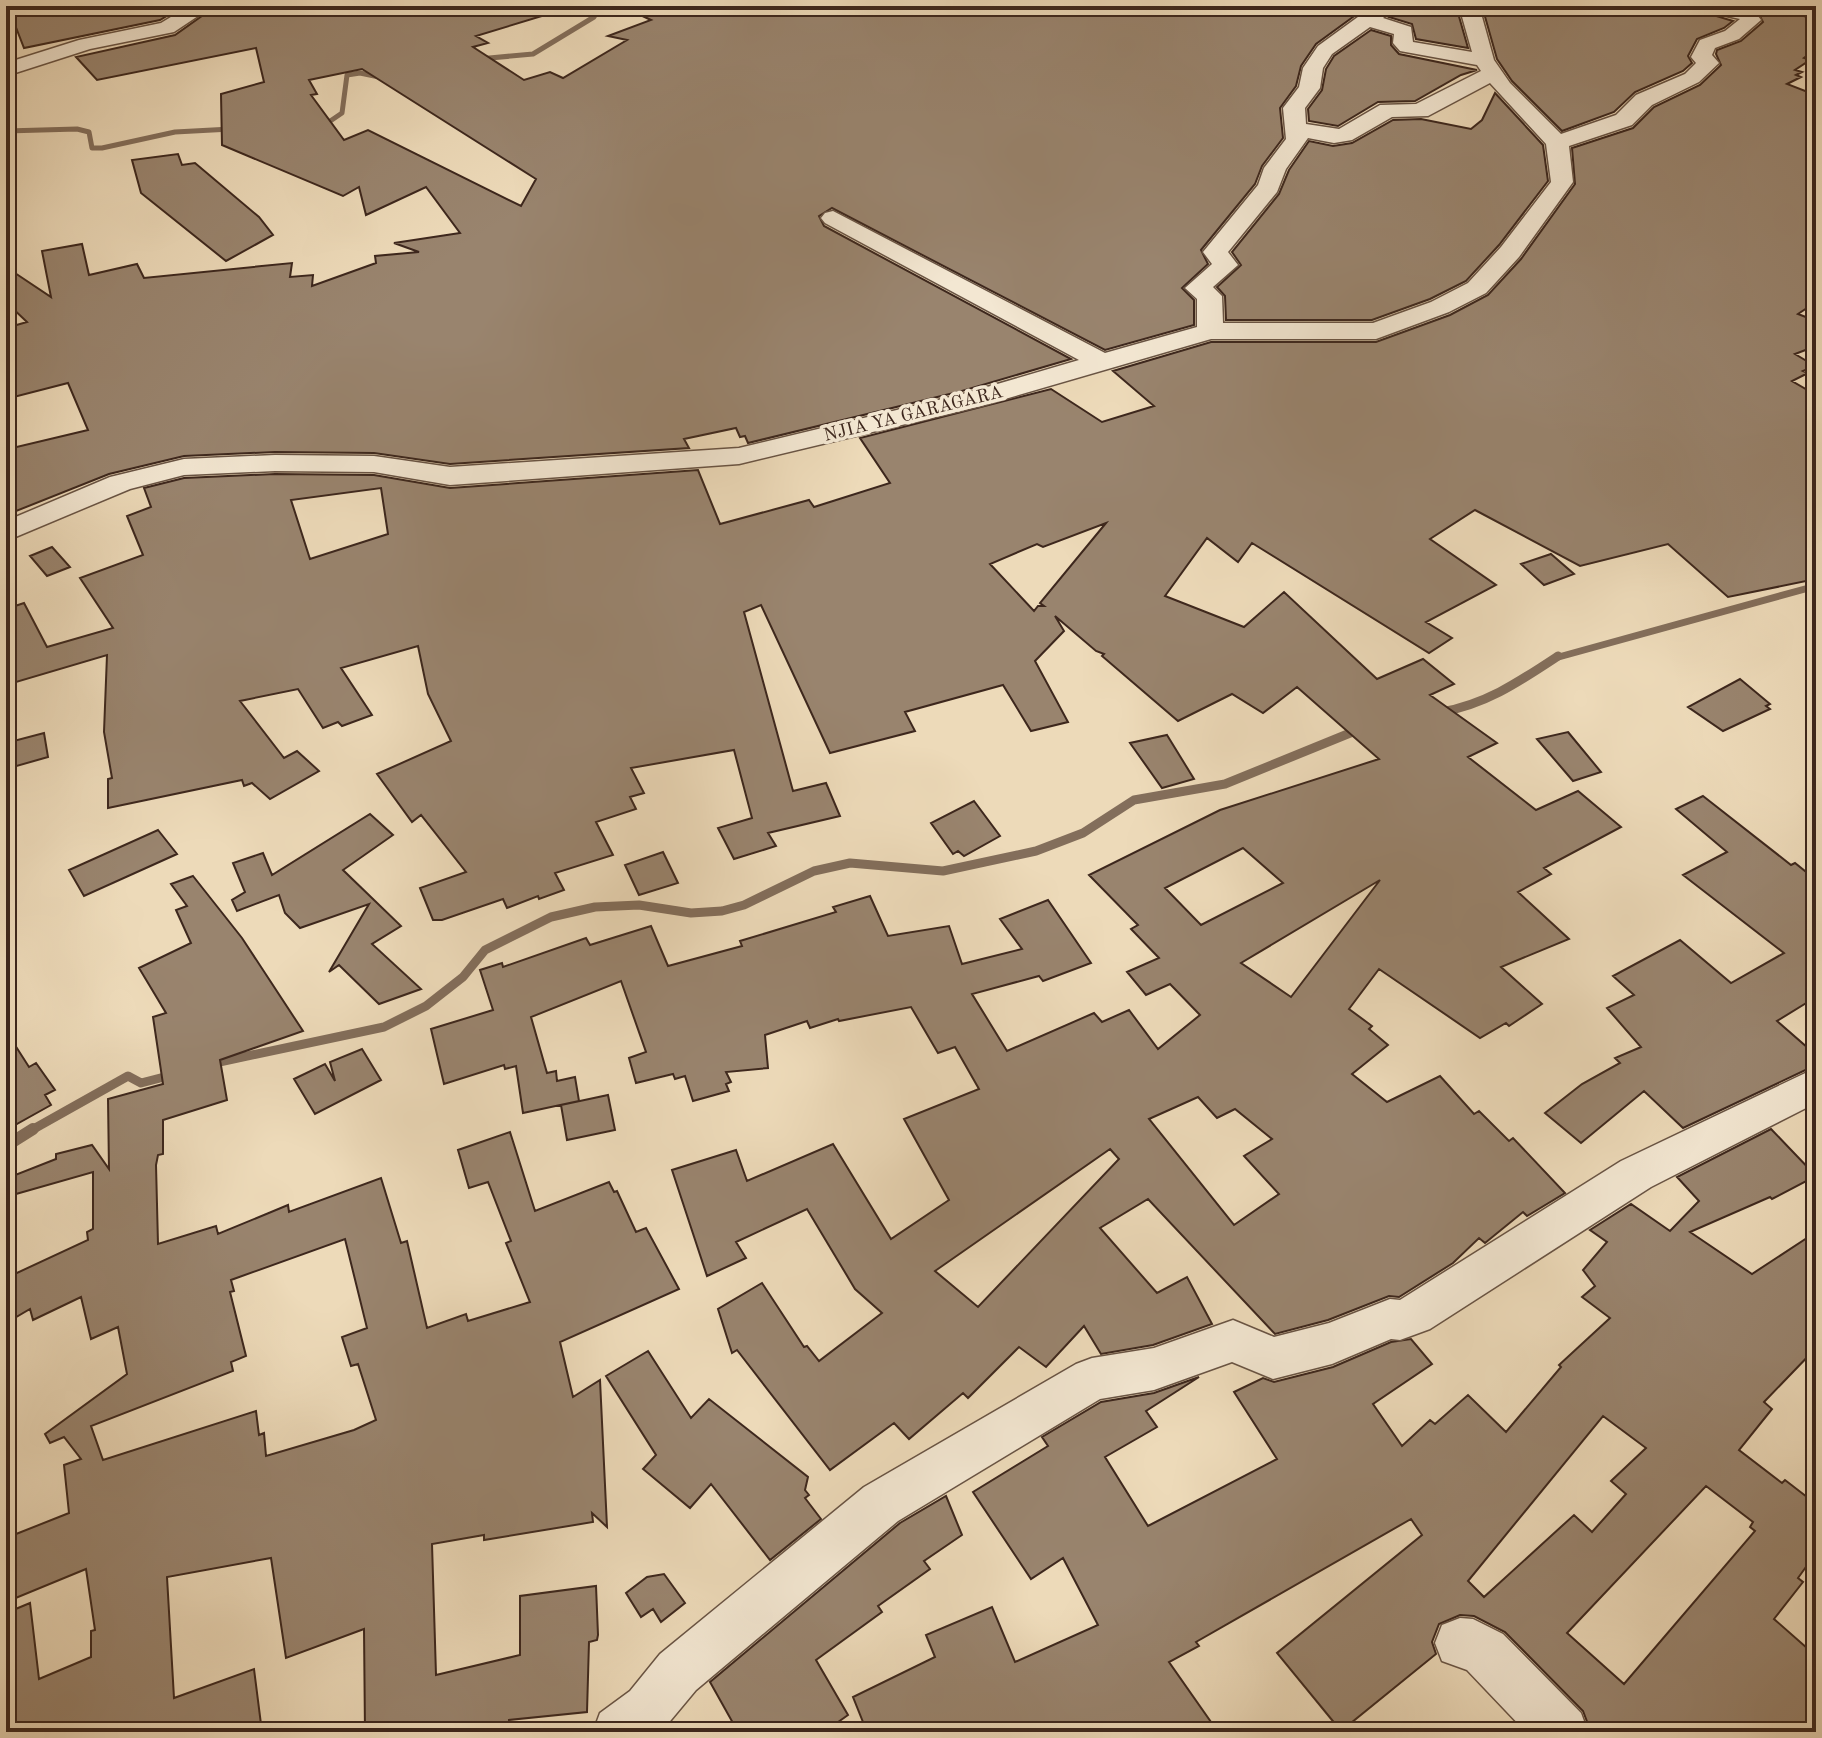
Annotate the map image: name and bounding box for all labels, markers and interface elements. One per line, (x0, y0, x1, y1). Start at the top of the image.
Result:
street label: NJIA YA GARAGARA (822, 383, 1005, 445)

